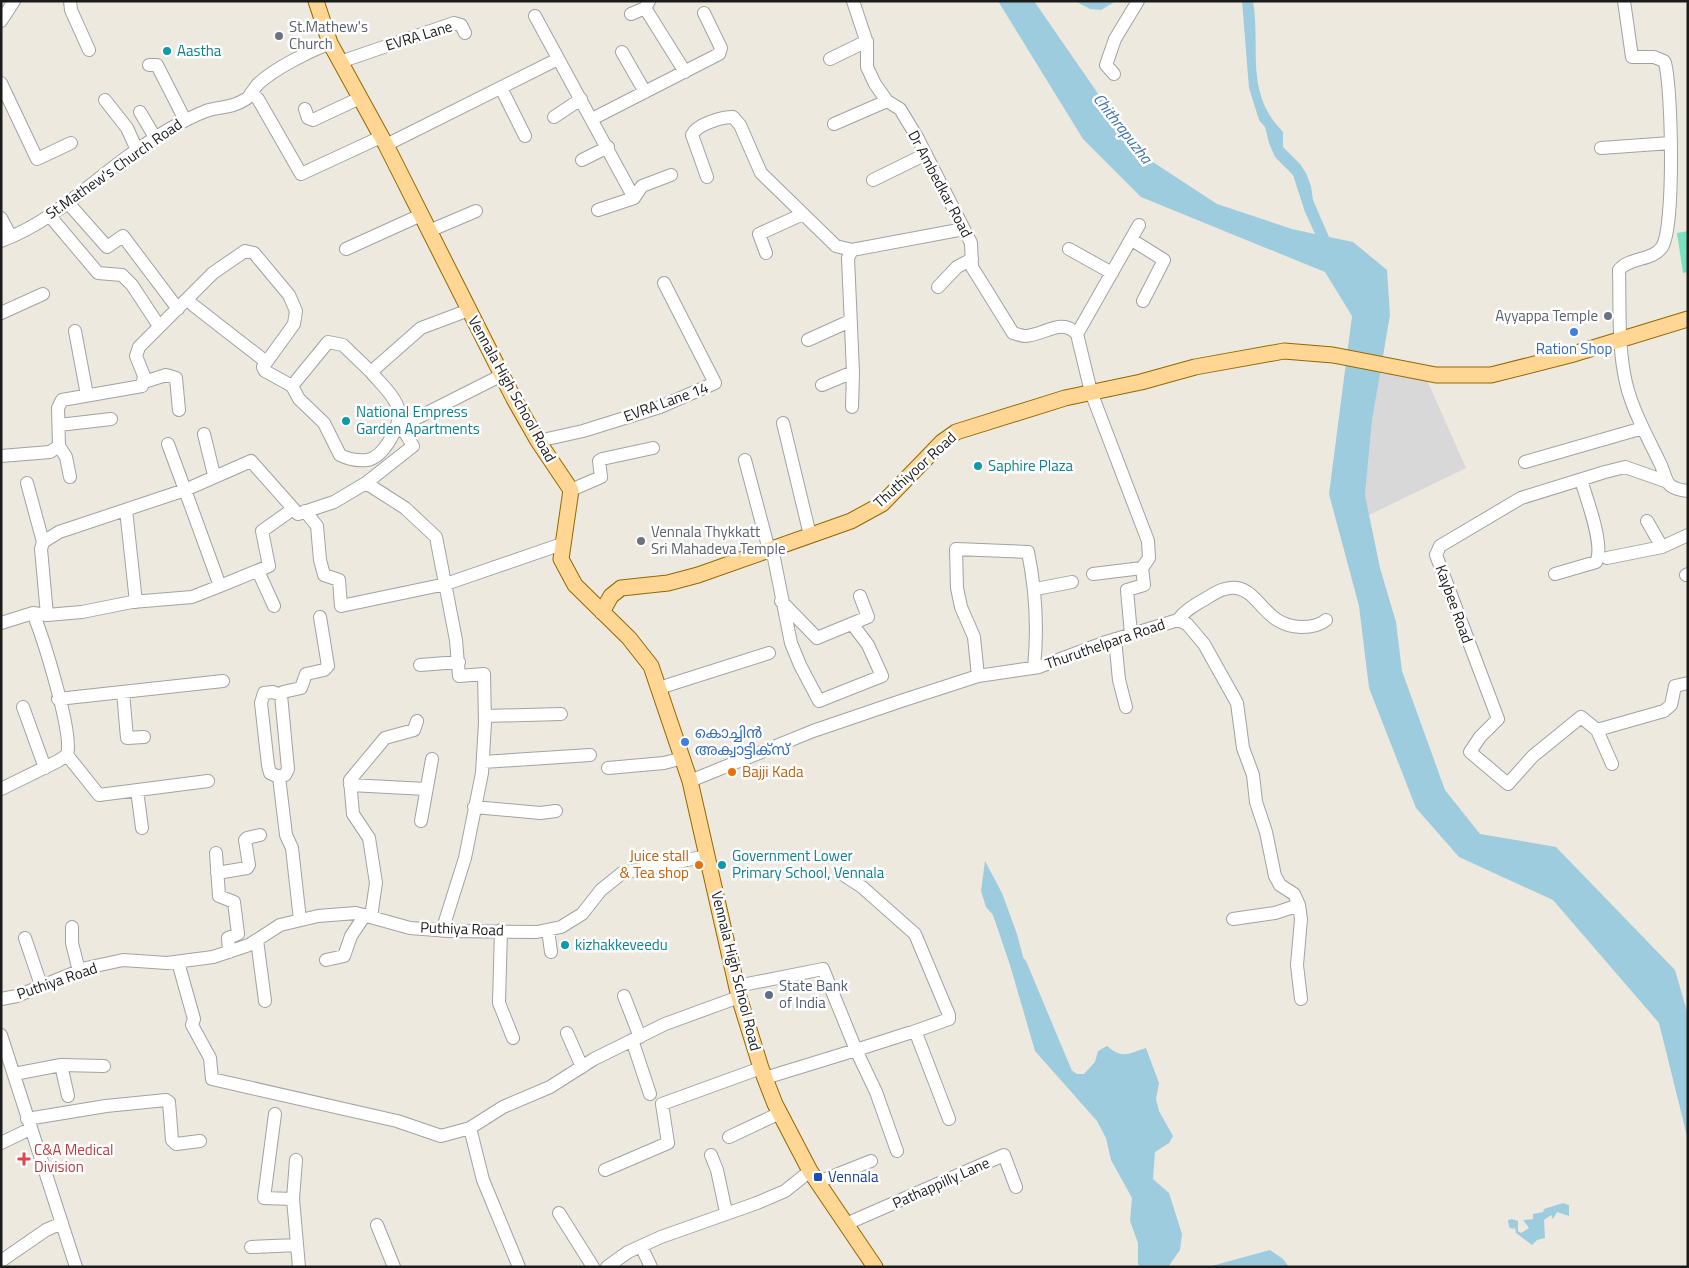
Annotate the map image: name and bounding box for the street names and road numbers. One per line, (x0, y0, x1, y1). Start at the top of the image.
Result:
street label: EVRA Lane (383, 14, 455, 57)
street label: St.Mathew's Church Road (41, 113, 187, 224)
street label: Dr Ambedkar Road (902, 126, 978, 242)
street label: Vennala High School Road (463, 311, 562, 466)
street label: EVRA Lane 14 (620, 376, 712, 428)
street label: Thuthiyoor Road (868, 426, 961, 513)
street label: Kaybee Road (1430, 561, 1479, 646)
street label: Thuruthelpara Road (1042, 612, 1168, 675)
street label: Vennala High School Road (705, 889, 767, 1053)
street label: Puthiya Road (420, 916, 504, 941)
street label: Puthiya Road (13, 956, 100, 1005)
street label: Pathappilly Lane (889, 1151, 993, 1214)

